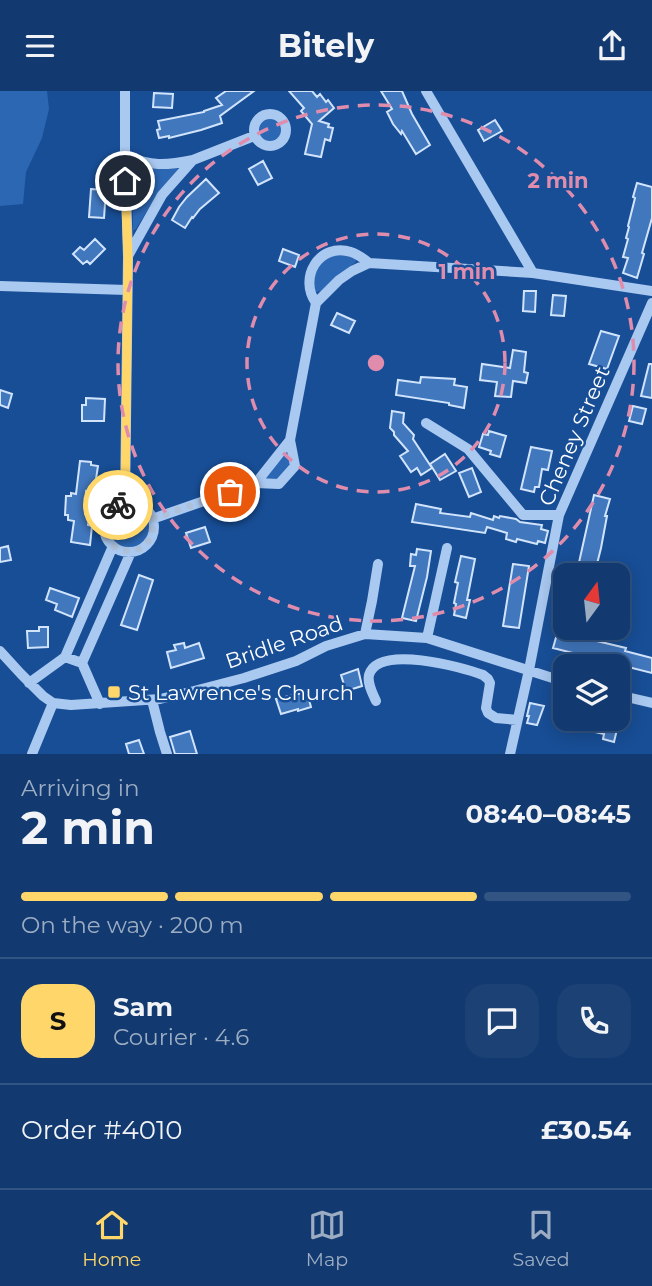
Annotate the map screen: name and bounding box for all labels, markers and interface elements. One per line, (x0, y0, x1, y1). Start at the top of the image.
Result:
text: Bitely (278, 26, 374, 65)
icon: menu (21, 27, 59, 65)
icon: share (593, 27, 631, 65)
pin (95, 151, 155, 211)
icon: home (106, 162, 144, 200)
text: 2 min (527, 168, 589, 193)
text: 1 min (438, 259, 496, 284)
centre of rings (364, 351, 388, 375)
street label: Cheney Street (533, 363, 615, 509)
pin (200, 462, 260, 522)
courier (83, 470, 153, 540)
icon: bag (211, 473, 249, 511)
icon: bike (99, 486, 137, 524)
north arrow (553, 563, 630, 641)
map controls (553, 563, 630, 731)
street label: Bridle Road (222, 610, 346, 674)
button: layers (553, 654, 630, 731)
place label: St Lawrence's Church (128, 680, 354, 705)
marker: St Lawrence's Church (106, 684, 122, 700)
text: Arriving in (21, 774, 140, 802)
text: 08:40–08:45 (466, 798, 631, 830)
text: 2 min (21, 799, 155, 856)
text: On the way · 200 m (21, 911, 244, 939)
button: chat (465, 984, 539, 1058)
button: phone (557, 984, 631, 1058)
text: Sam (113, 991, 173, 1023)
text: S (50, 1005, 66, 1037)
text: Courier · 4.6 (113, 1023, 249, 1051)
text: Order #4010 (21, 1114, 183, 1146)
text: £30.54 (541, 1114, 631, 1146)
tab: Home (82, 1206, 141, 1271)
tab: Map (306, 1206, 348, 1271)
tab: Saved (513, 1206, 570, 1271)

